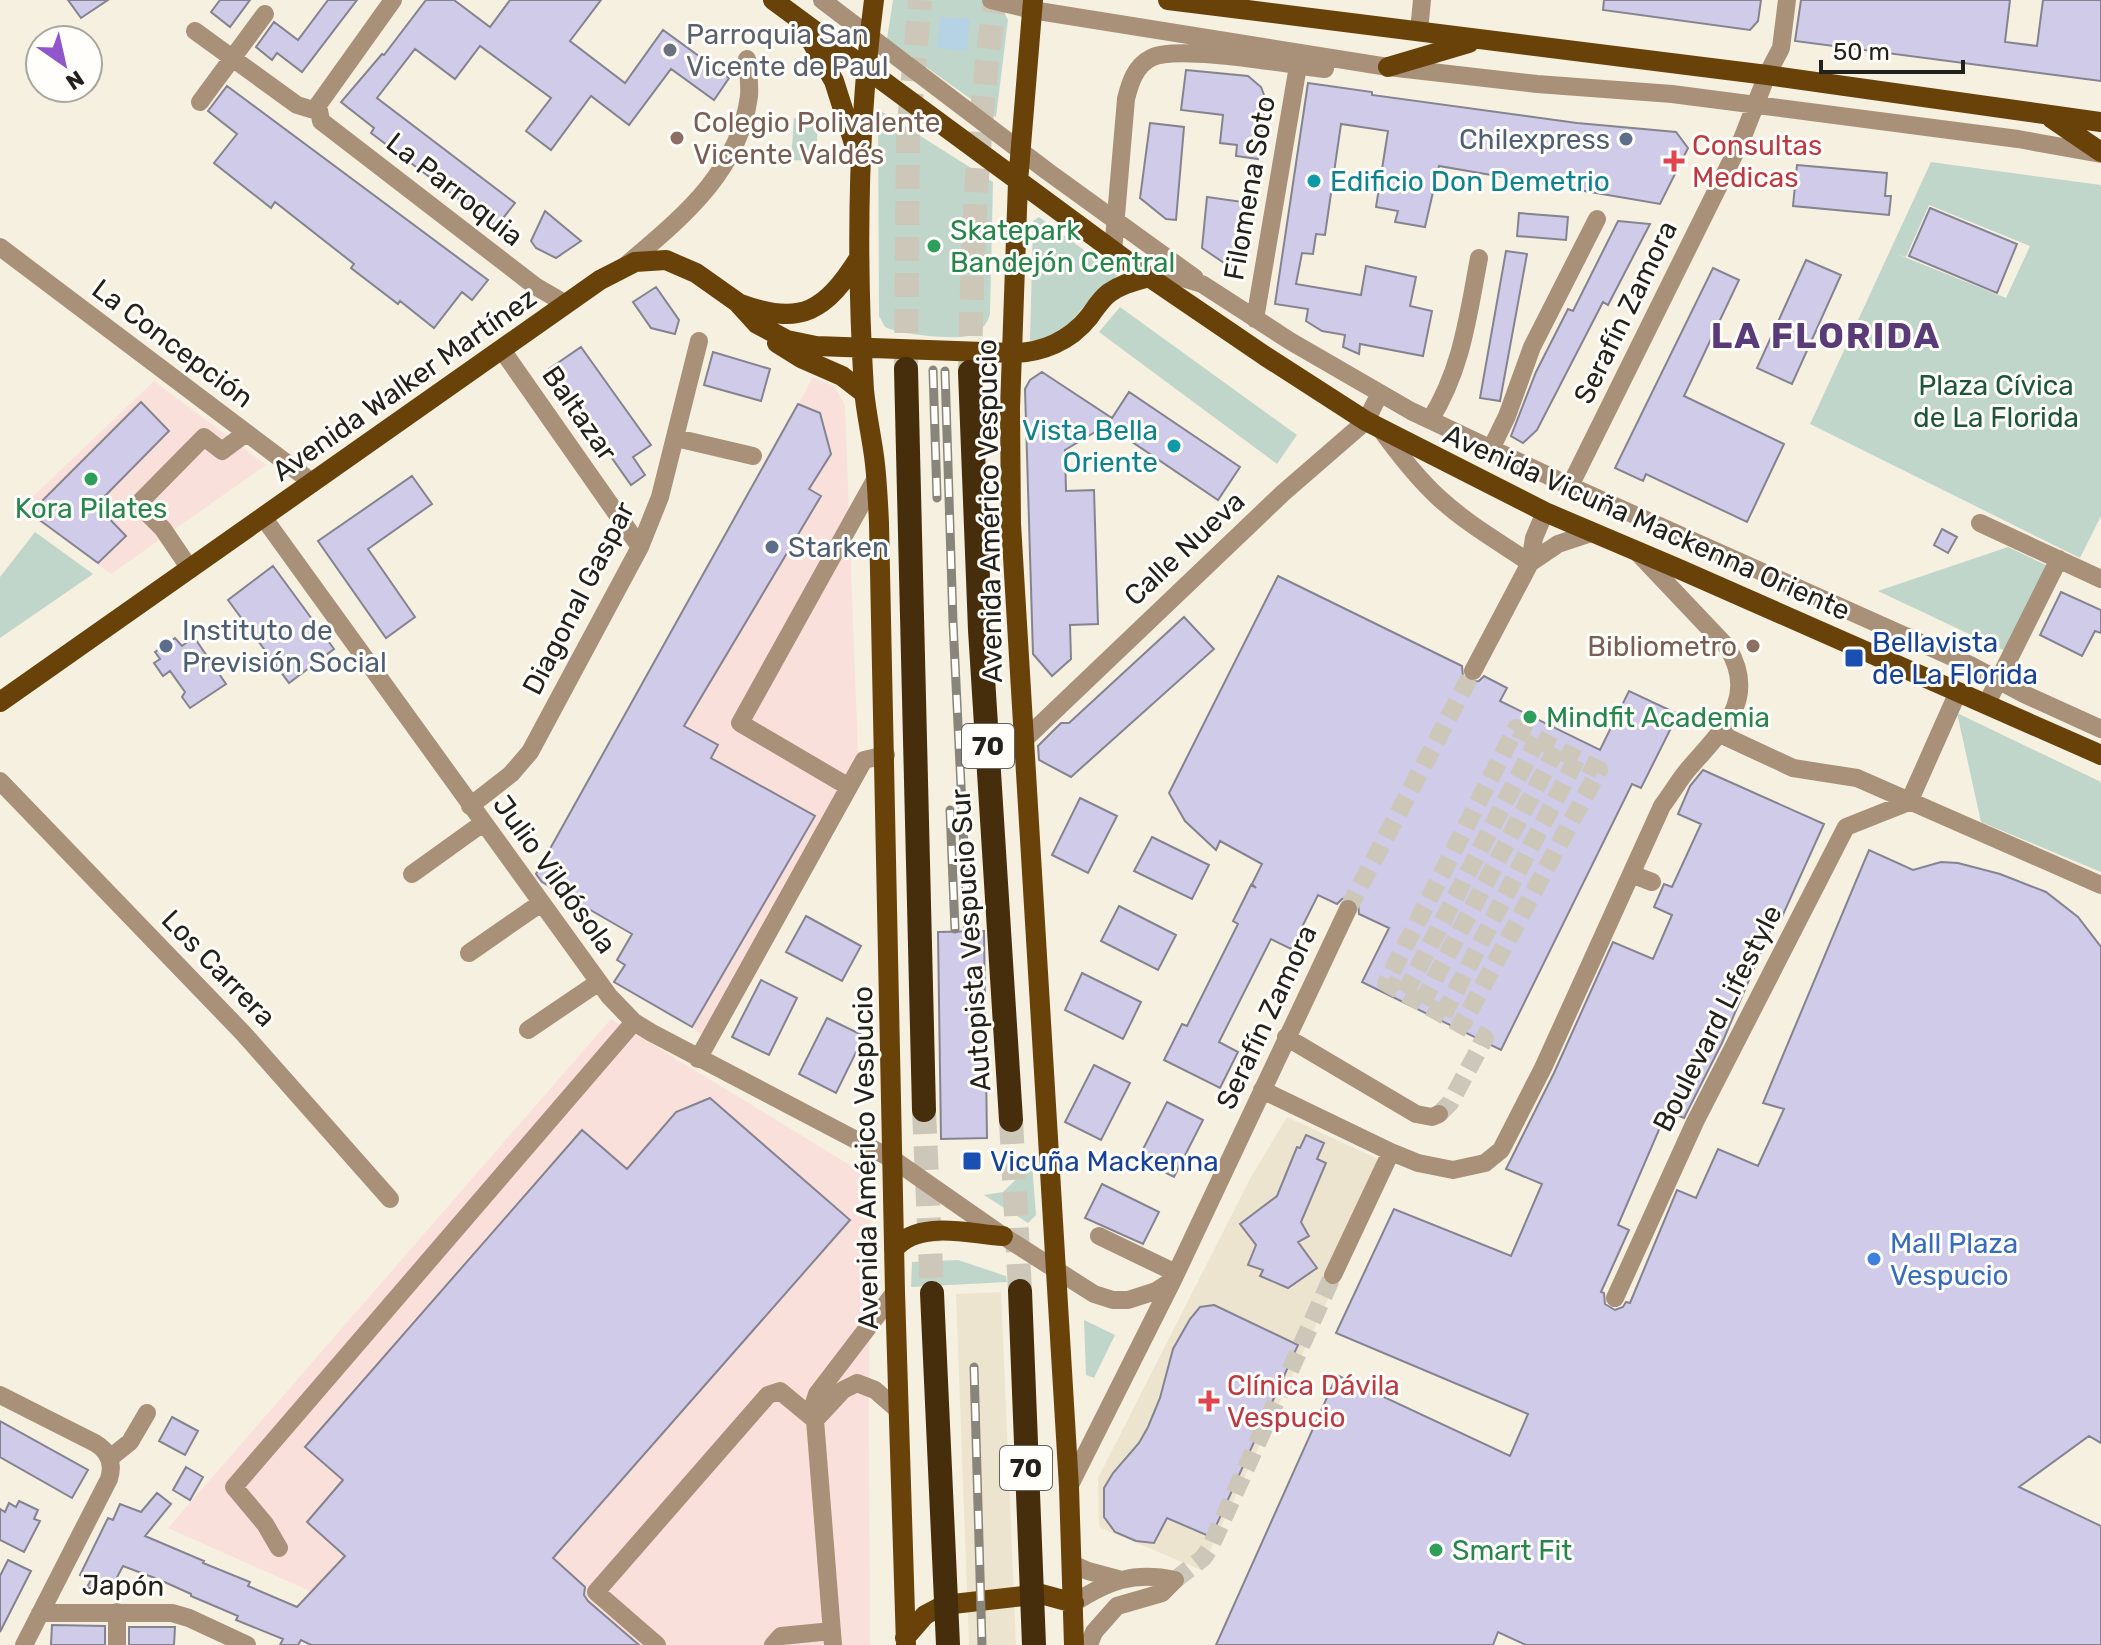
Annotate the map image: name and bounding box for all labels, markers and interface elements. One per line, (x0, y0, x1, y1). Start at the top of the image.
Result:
place label: Parroquia San Vicente de Paul (686, 18, 888, 83)
north arrow (24, 24, 104, 104)
scale bar (1821, 24, 1963, 74)
text: 50 m (1833, 38, 1890, 66)
marker: Parroquia San Vicente de Paul (661, 41, 679, 59)
text: N (61, 65, 89, 96)
street label: Filomena Soto (1217, 94, 1282, 283)
place label: Colegio Polivalente Vicente Valdés (693, 106, 940, 171)
place label: Chilexpress (1459, 123, 1610, 156)
street label: La Parroquia (380, 126, 530, 253)
marker: Colegio Polivalente Vicente Valdés (668, 129, 686, 147)
place label: Consultas Medicas (1692, 129, 1822, 194)
marker: Chilexpress (1617, 130, 1635, 148)
marker: Consultas Medicas (1663, 150, 1685, 172)
place label: Edificio Don Demetrio (1330, 165, 1610, 198)
marker: Edificio Don Demetrio (1305, 172, 1323, 190)
place label: Skatepark Bandejón Central (950, 214, 1175, 279)
street label: Serafín Zamora (1567, 215, 1684, 409)
marker: Skatepark Bandejón Central (925, 237, 943, 255)
street label: La Concepción (86, 272, 260, 415)
street label: Avenida Walker Martínez (266, 281, 542, 488)
district label: LA FLORIDA (1711, 314, 1941, 357)
street label: Avenida Américo Vespucio (970, 339, 1009, 683)
street label: Baltazar (535, 360, 624, 467)
park label: Plaza Cívica de La Florida (1913, 369, 2079, 434)
place label: Vista Bella Oriente (1022, 414, 1158, 479)
street label: Avenida Vicuña Mackenna Oriente (1438, 418, 1855, 627)
marker: Vista Bella Oriente (1165, 437, 1183, 455)
marker: Kora Pilates (82, 470, 100, 488)
street label: Calle Nueva (1117, 484, 1251, 612)
place label: Kora Pilates (15, 492, 167, 525)
street label: Diagonal Gaspar (516, 496, 641, 700)
place label: Starken (788, 531, 889, 564)
marker: Starken (763, 538, 781, 556)
place label: Instituto de Previsión Social (182, 614, 387, 679)
place label: Bellavista de La Florida (1872, 626, 2038, 691)
place label: Bibliometro (1587, 630, 1737, 663)
marker: Instituto de Previsión Social (157, 637, 175, 655)
marker: Bibliometro (1744, 637, 1762, 655)
marker: Bellavista de La Florida (1843, 647, 1865, 669)
place label: Mindfit Academia (1546, 701, 1770, 734)
marker: Mindfit Academia (1521, 708, 1539, 726)
road number: 70 (962, 724, 1014, 768)
street label: Autopista Vespucio Sur (943, 787, 998, 1092)
street label: Julio Vildósola (486, 789, 623, 960)
street label: Boulevard Lifestyle (1646, 899, 1789, 1137)
street label: Los Carrera (155, 903, 282, 1034)
street label: Serafín Zamora (1209, 920, 1324, 1115)
street label: Avenida Américo Vespucio (846, 986, 885, 1330)
place label: Vicuña Mackenna (990, 1145, 1219, 1178)
marker: Vicuña Mackenna (961, 1150, 983, 1172)
place label: Mall Plaza Vespucio (1890, 1227, 2018, 1292)
marker: Mall Plaza Vespucio (1865, 1250, 1883, 1268)
place label: Clínica Dávila Vespucio (1227, 1369, 1400, 1434)
marker: Clínica Dávila Vespucio (1198, 1390, 1220, 1412)
road number: 70 (1000, 1446, 1052, 1490)
place label: Smart Fit (1452, 1534, 1572, 1567)
marker: Smart Fit (1427, 1541, 1445, 1559)
street label: Japón (81, 1568, 165, 1603)

